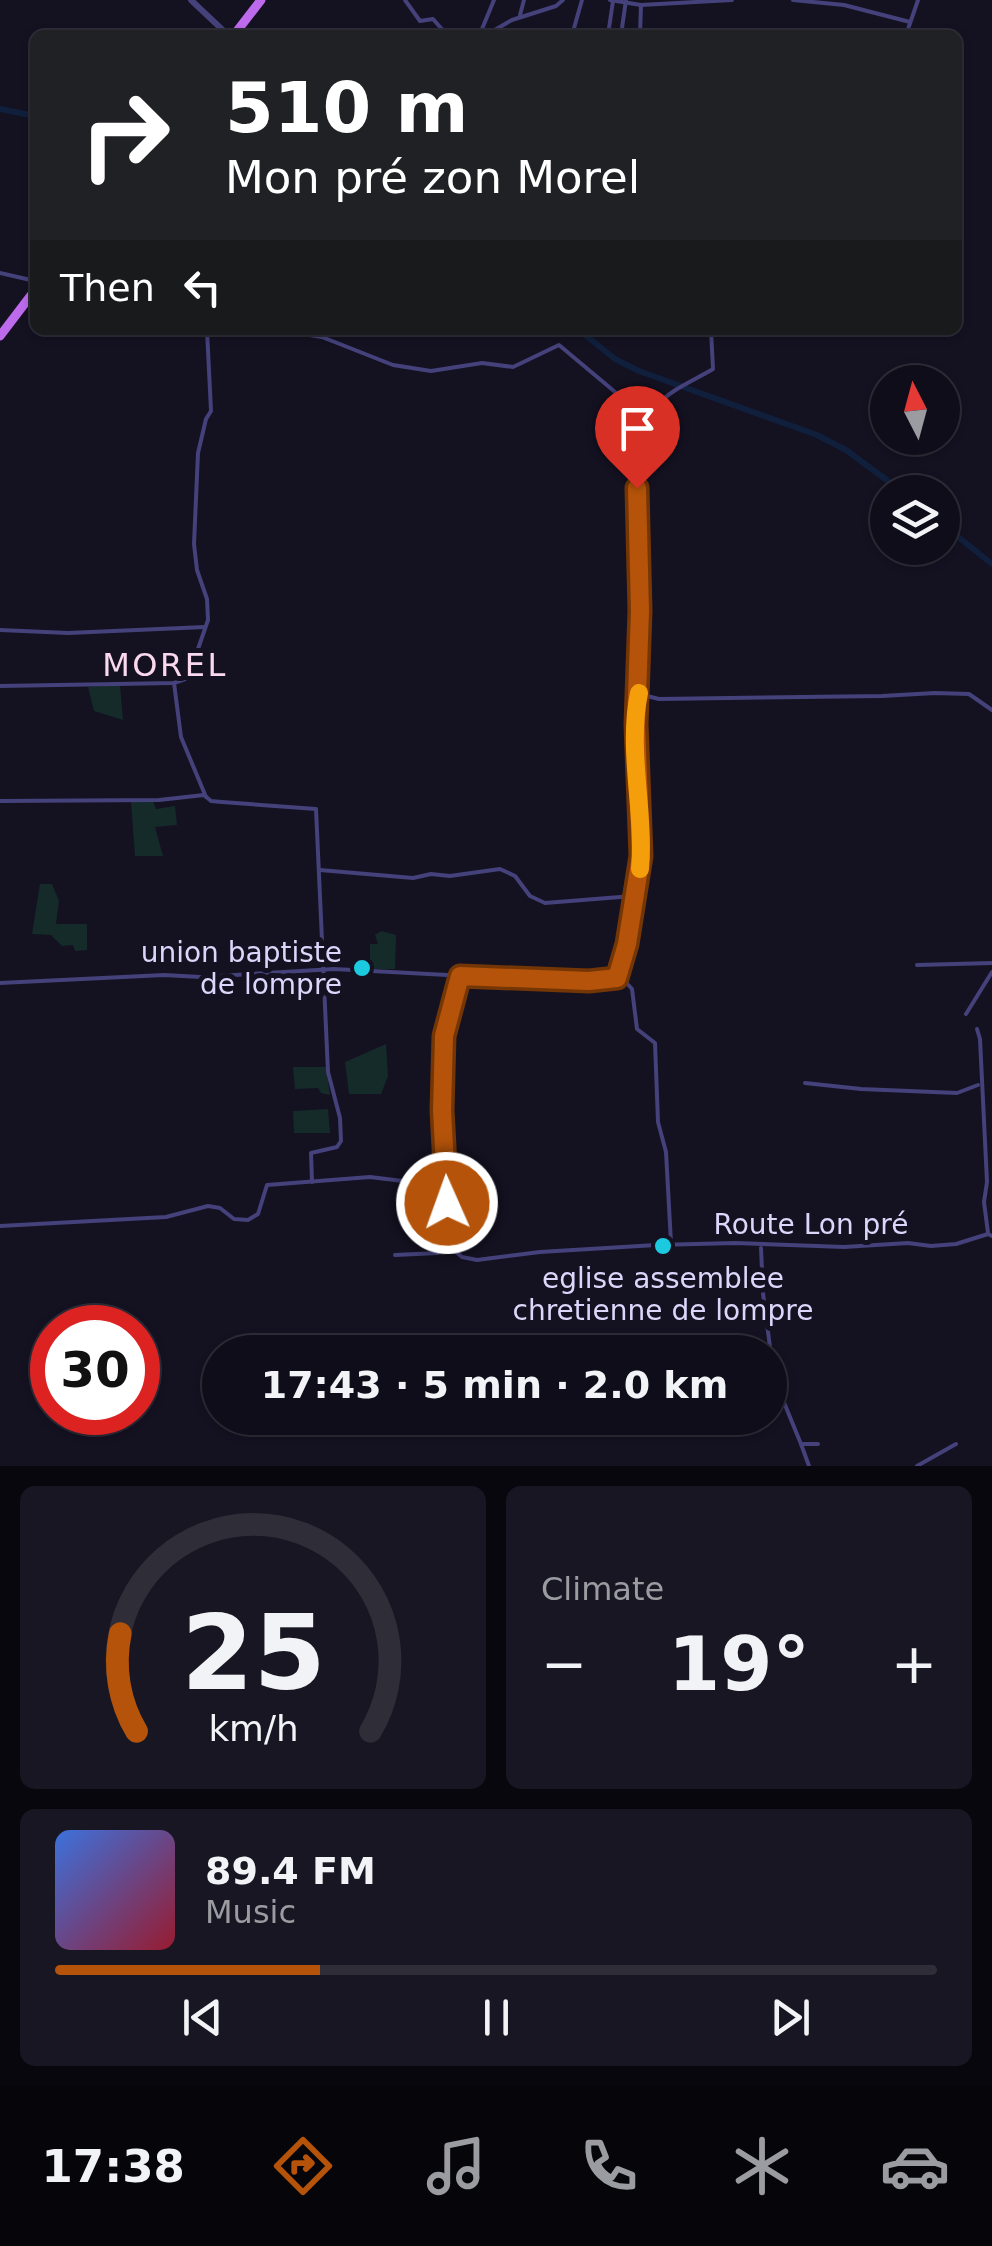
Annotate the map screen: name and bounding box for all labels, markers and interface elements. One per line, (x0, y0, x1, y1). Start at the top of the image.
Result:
text: 510 m (225, 67, 468, 149)
icon: right (60, 70, 190, 200)
text: Mon pré zon Morel (225, 151, 640, 204)
icon: left (175, 260, 230, 315)
text: Then (60, 266, 155, 310)
north arrow (870, 365, 960, 455)
map controls (870, 365, 960, 565)
pin (595, 386, 680, 489)
icon: arrive (610, 401, 665, 456)
button: layers (870, 475, 960, 565)
district label: MOREL (102, 646, 228, 684)
place label: union baptiste de lompre (141, 936, 342, 1001)
marker: union baptiste de lompre (351, 957, 373, 979)
position arrow (395, 1151, 499, 1255)
street label: Route Lon pré (714, 1208, 908, 1241)
marker: eglise assemblee chretienne de lompre (652, 1235, 674, 1257)
place label: eglise assemblee chretienne de lompre (513, 1262, 813, 1327)
speed limit sign: 30 (30, 1305, 160, 1435)
text: 17:43 · 5 min · 2.0 km (261, 1363, 728, 1407)
text: Climate (541, 1570, 664, 1608)
text: 25 (181, 1592, 325, 1714)
text: 19° (668, 1620, 810, 1708)
text: − (541, 1632, 587, 1696)
text: + (891, 1632, 937, 1696)
text: km/h (208, 1708, 298, 1749)
text: 89.4 FM (205, 1849, 376, 1893)
text: Music (205, 1893, 296, 1931)
icon: previous (175, 1990, 230, 2045)
icon: pause (469, 1990, 524, 2045)
icon: next (763, 1990, 818, 2045)
icon: directions (268, 2131, 338, 2201)
icon: music (421, 2131, 491, 2201)
icon: phone (574, 2131, 644, 2201)
icon: climate (727, 2131, 797, 2201)
icon: car (880, 2131, 950, 2201)
text: 17:38 (42, 2140, 185, 2193)

